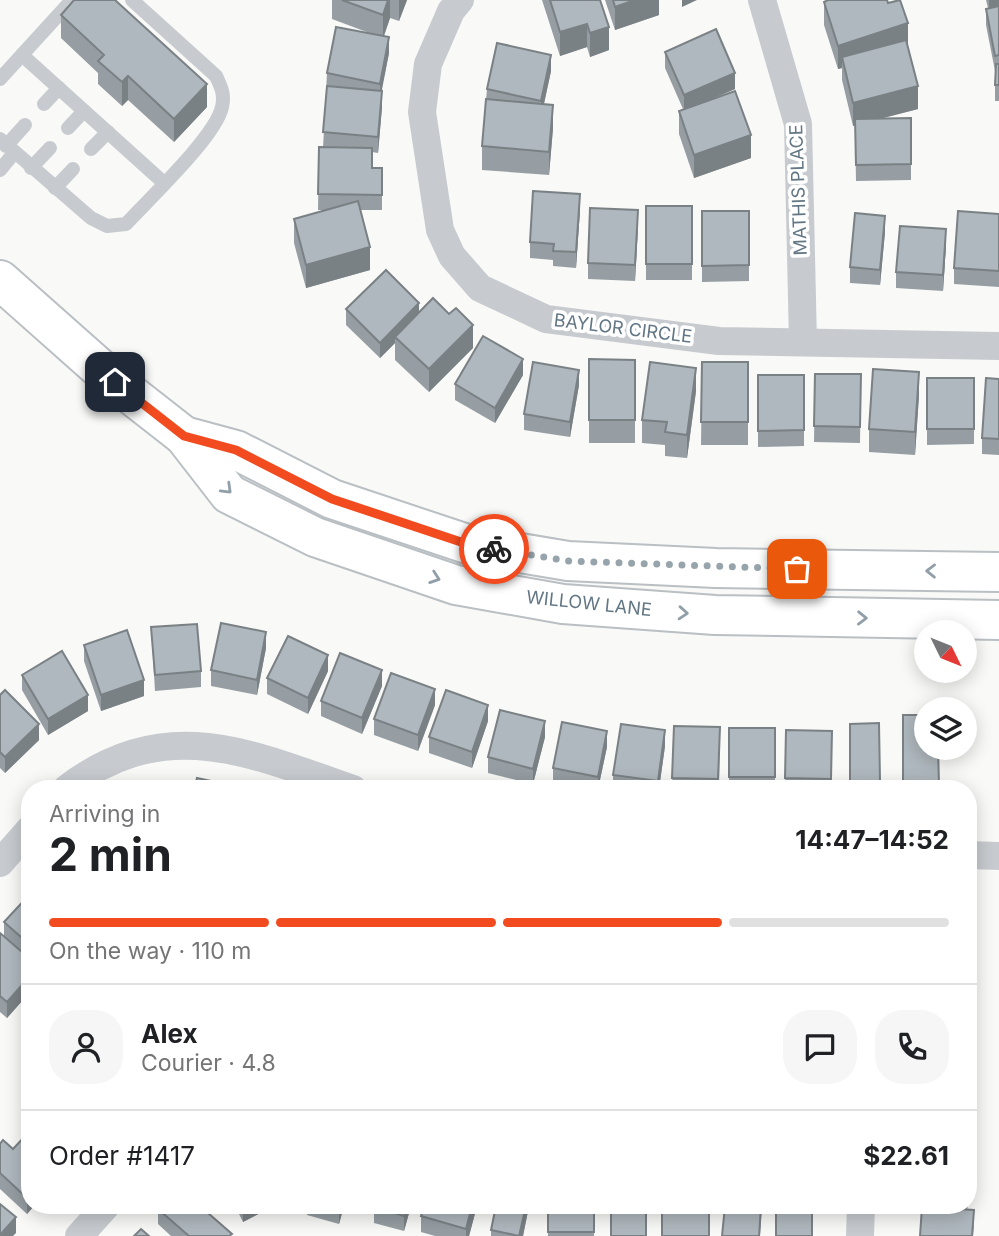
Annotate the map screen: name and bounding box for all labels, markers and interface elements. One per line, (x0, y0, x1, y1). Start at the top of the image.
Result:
street label: MATHIS PLACE (785, 124, 811, 256)
street label: BAYLOR CIRCLE (553, 309, 693, 347)
pin (85, 352, 145, 412)
icon: home (96, 363, 134, 401)
one-way arrow (219, 480, 232, 493)
courier (459, 514, 529, 584)
icon: bike (475, 530, 513, 568)
pin (767, 539, 827, 599)
icon: bag (778, 550, 816, 588)
one-way arrow (925, 563, 936, 579)
one-way arrow (428, 570, 440, 584)
street label: WILLOW LANE (525, 586, 653, 620)
one-way arrow (678, 605, 689, 620)
one-way arrow (857, 610, 868, 625)
north arrow (914, 620, 976, 682)
map controls (914, 620, 977, 760)
button: layers (914, 697, 977, 760)
text: Arriving in (49, 800, 160, 828)
text: 14:47–14:52 (795, 824, 949, 855)
text: 2 min (49, 826, 172, 882)
text: On the way · 110 m (49, 937, 251, 965)
button: person (49, 1010, 123, 1084)
button: chat (783, 1010, 857, 1084)
button: phone (875, 1010, 949, 1084)
text: Alex (141, 1018, 198, 1049)
text: Courier · 4.8 (141, 1049, 276, 1077)
text: Order #1417 (49, 1140, 195, 1171)
text: $22.61 (863, 1140, 949, 1171)

